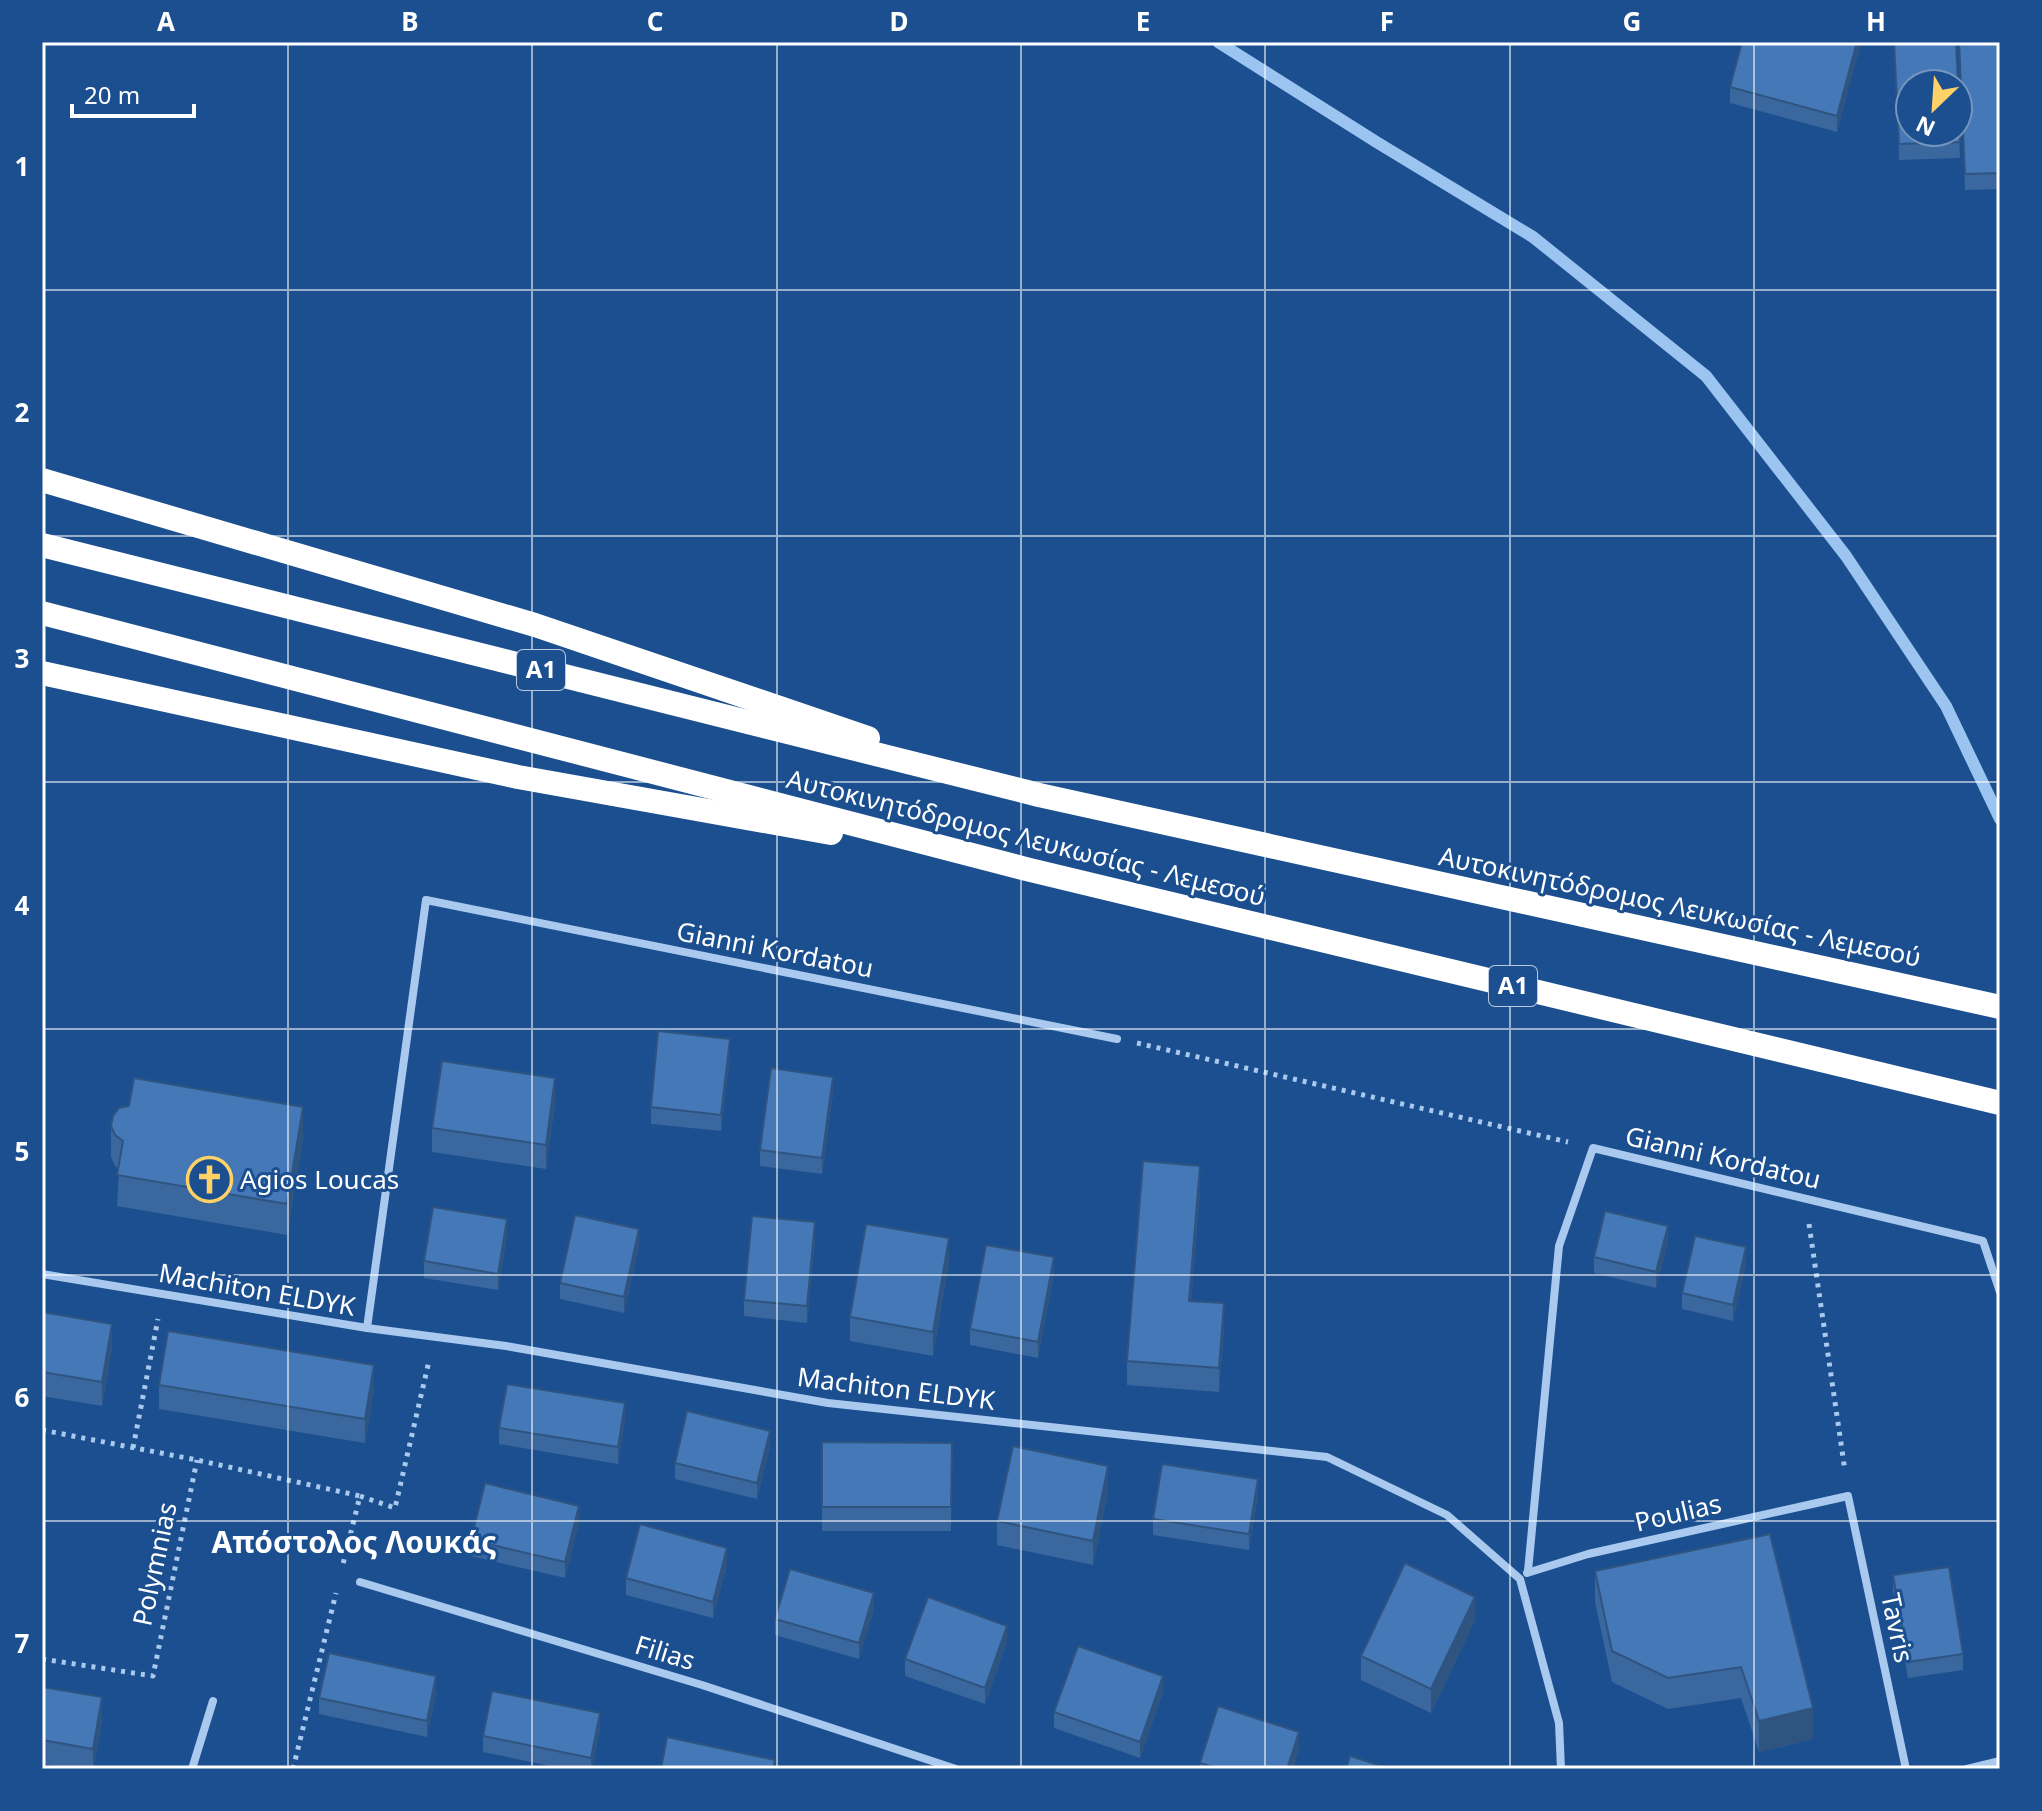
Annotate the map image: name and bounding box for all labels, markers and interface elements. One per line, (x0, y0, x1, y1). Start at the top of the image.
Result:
text: A (157, 3, 175, 39)
text: B (401, 3, 419, 39)
text: C (647, 3, 663, 39)
text: D (889, 3, 909, 39)
text: E (1136, 3, 1150, 39)
text: F (1380, 3, 1394, 39)
text: G (1623, 3, 1641, 39)
text: H (1866, 3, 1886, 39)
scale bar (72, 68, 194, 118)
north arrow (1894, 68, 1974, 148)
text: 20 m (84, 78, 140, 111)
text: N (1911, 110, 1940, 144)
text: 1 (15, 148, 29, 184)
text: 2 (15, 394, 30, 430)
text: 3 (15, 640, 29, 676)
road number: A1 (517, 650, 565, 690)
street label: Αυτοκινητόδρομος Λευκωσίας - Λεμεσού (783, 760, 1269, 914)
street label: Αυτοκινητόδρομος Λευκωσίας - Λεμεσού (1436, 837, 1925, 975)
text: 4 (15, 887, 30, 923)
street label: Gianni Kordatou (674, 912, 877, 986)
road number: A1 (1489, 966, 1537, 1006)
street label: Gianni Kordatou (1622, 1117, 1825, 1197)
text: 5 (15, 1133, 29, 1169)
church icon: Agios Loucas (185, 1156, 233, 1204)
place label: Agios Loucas (240, 1161, 399, 1197)
street label: Machiton ELDYK (156, 1254, 359, 1324)
street label: Machiton ELDYK (795, 1358, 998, 1418)
text: 6 (15, 1379, 30, 1415)
street label: Poulias (1631, 1485, 1725, 1539)
street label: Polymnias (123, 1499, 185, 1629)
district label: Απόστολος Λουκάς (211, 1521, 497, 1562)
street label: Tavris (1873, 1590, 1923, 1666)
text: 7 (15, 1625, 30, 1661)
street label: Filias (631, 1626, 700, 1678)

